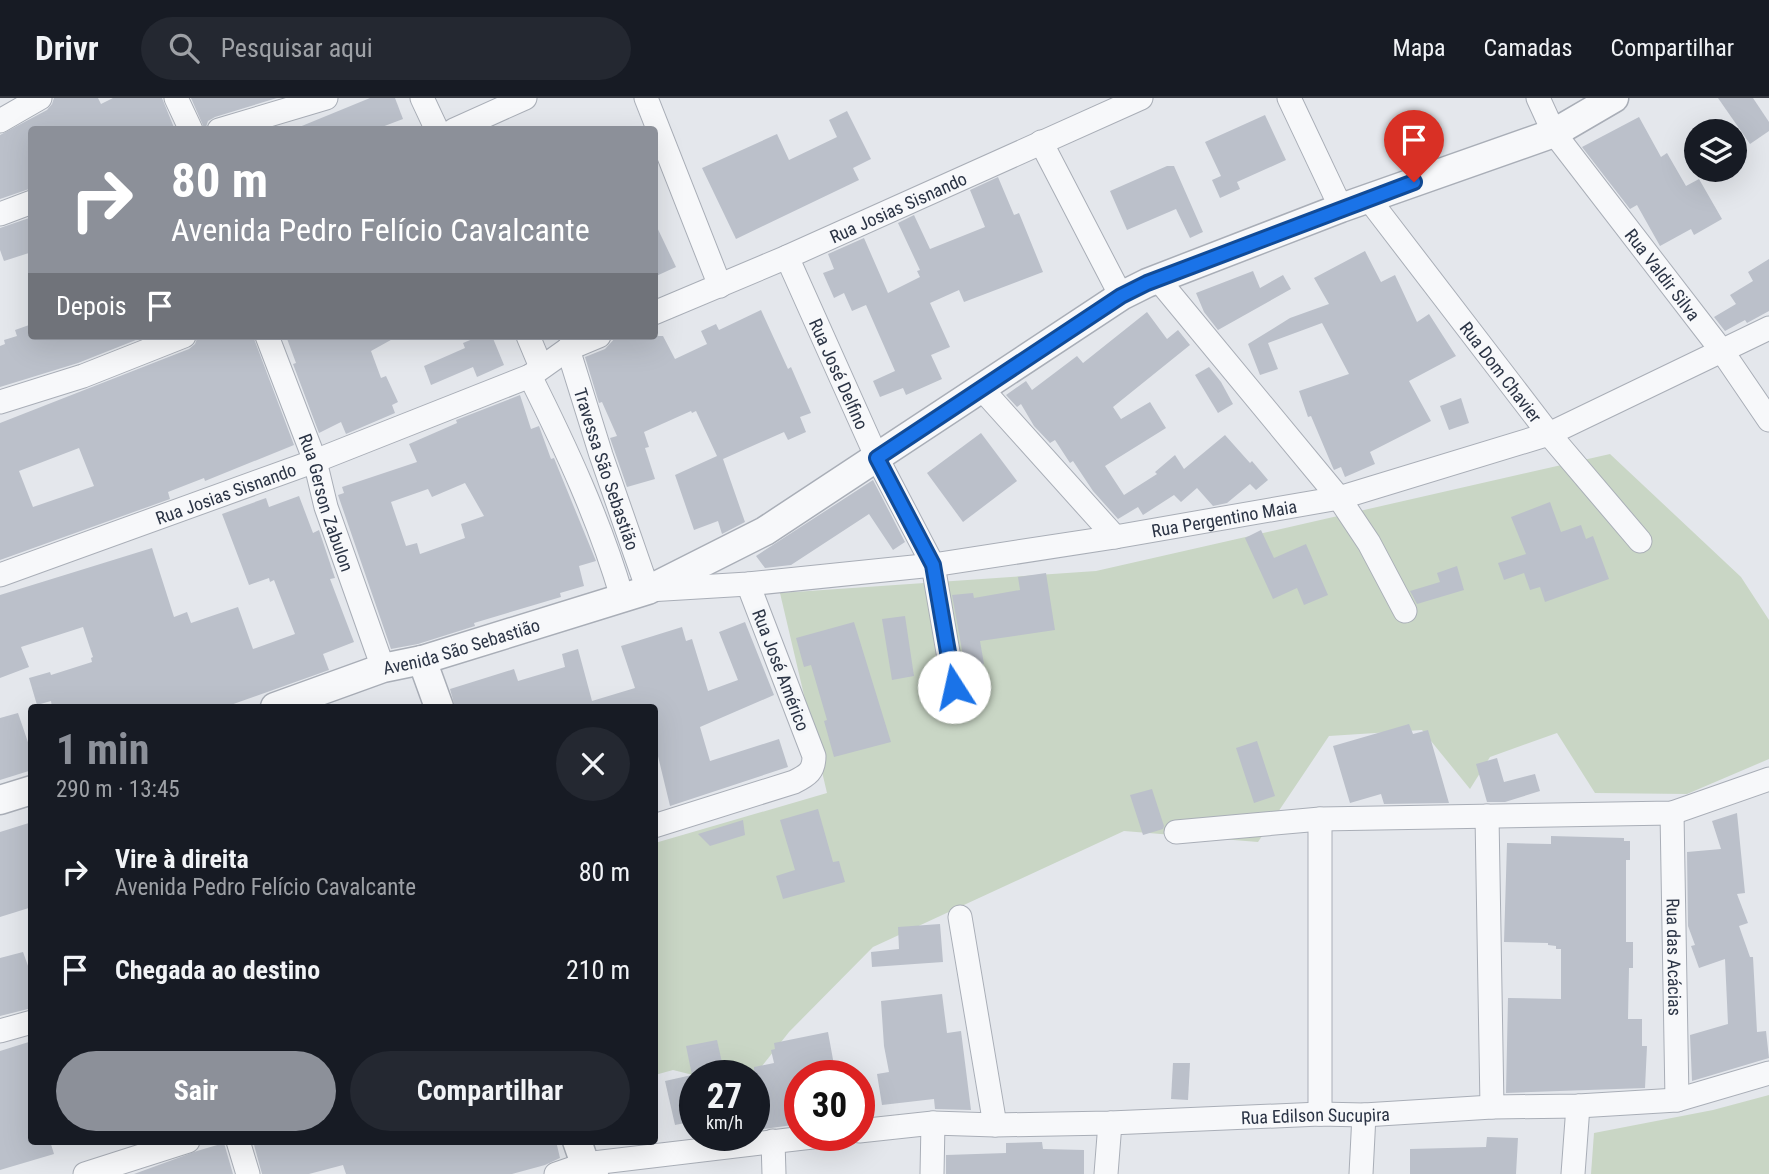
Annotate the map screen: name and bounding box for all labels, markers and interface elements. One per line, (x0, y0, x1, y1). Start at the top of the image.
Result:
search box (141, 17, 631, 80)
text: Drivr (35, 29, 99, 68)
icon: search (165, 29, 203, 67)
text: Pesquisar aqui (221, 33, 373, 63)
text: Mapa (1393, 34, 1446, 62)
text: Camadas (1484, 34, 1573, 62)
text: Compartilhar (1611, 34, 1734, 62)
pin (1384, 110, 1444, 182)
map controls (1684, 119, 1747, 182)
button: layers (1684, 119, 1747, 182)
icon: arrive (1395, 121, 1433, 159)
text: 80 m (171, 152, 268, 209)
icon: right (56, 154, 147, 245)
street label: Rua Josias Sisnando (826, 167, 970, 247)
text: Avenida Pedro Felício Cavalcante (171, 211, 590, 249)
street label: Rua Valdir Silva (1621, 224, 1705, 324)
icon: arrive (141, 287, 179, 325)
text: Depois (56, 291, 127, 321)
street label: Rua José Delfino (805, 315, 873, 432)
street label: Rua Dom Chavier (1456, 317, 1547, 427)
street label: Travessa São Sebastião (570, 385, 644, 553)
street label: Rua Gerson Zabulon (295, 431, 358, 574)
street label: Rua Josias Sisnando (153, 458, 299, 528)
street label: Rua Pergentino Maia (1150, 495, 1298, 541)
street label: Rua José Américo (748, 606, 814, 734)
street label: Avenida São Sebastião (381, 614, 542, 678)
position arrow (917, 650, 991, 724)
text: 1 min (56, 725, 149, 774)
button: close (556, 727, 630, 801)
text: 290 m · 13:45 (56, 776, 180, 803)
text: Vire à direita (115, 844, 249, 874)
icon: right (56, 853, 94, 891)
text: 80 m (579, 857, 630, 887)
text: Avenida Pedro Felício Cavalcante (115, 874, 416, 901)
street label: Rua das Acácias (1663, 898, 1686, 1016)
icon: arrive (56, 951, 94, 989)
text: Chegada ao destino (115, 955, 320, 985)
text: 210 m (566, 955, 630, 985)
button: Sair (56, 1051, 336, 1131)
button: Compartilhar (350, 1051, 630, 1131)
speed limit sign: 30 (784, 1060, 875, 1151)
text: 27 (707, 1076, 742, 1117)
street label: Rua Edilson Sucupira (1240, 1103, 1390, 1128)
text: km/h (706, 1112, 743, 1133)

